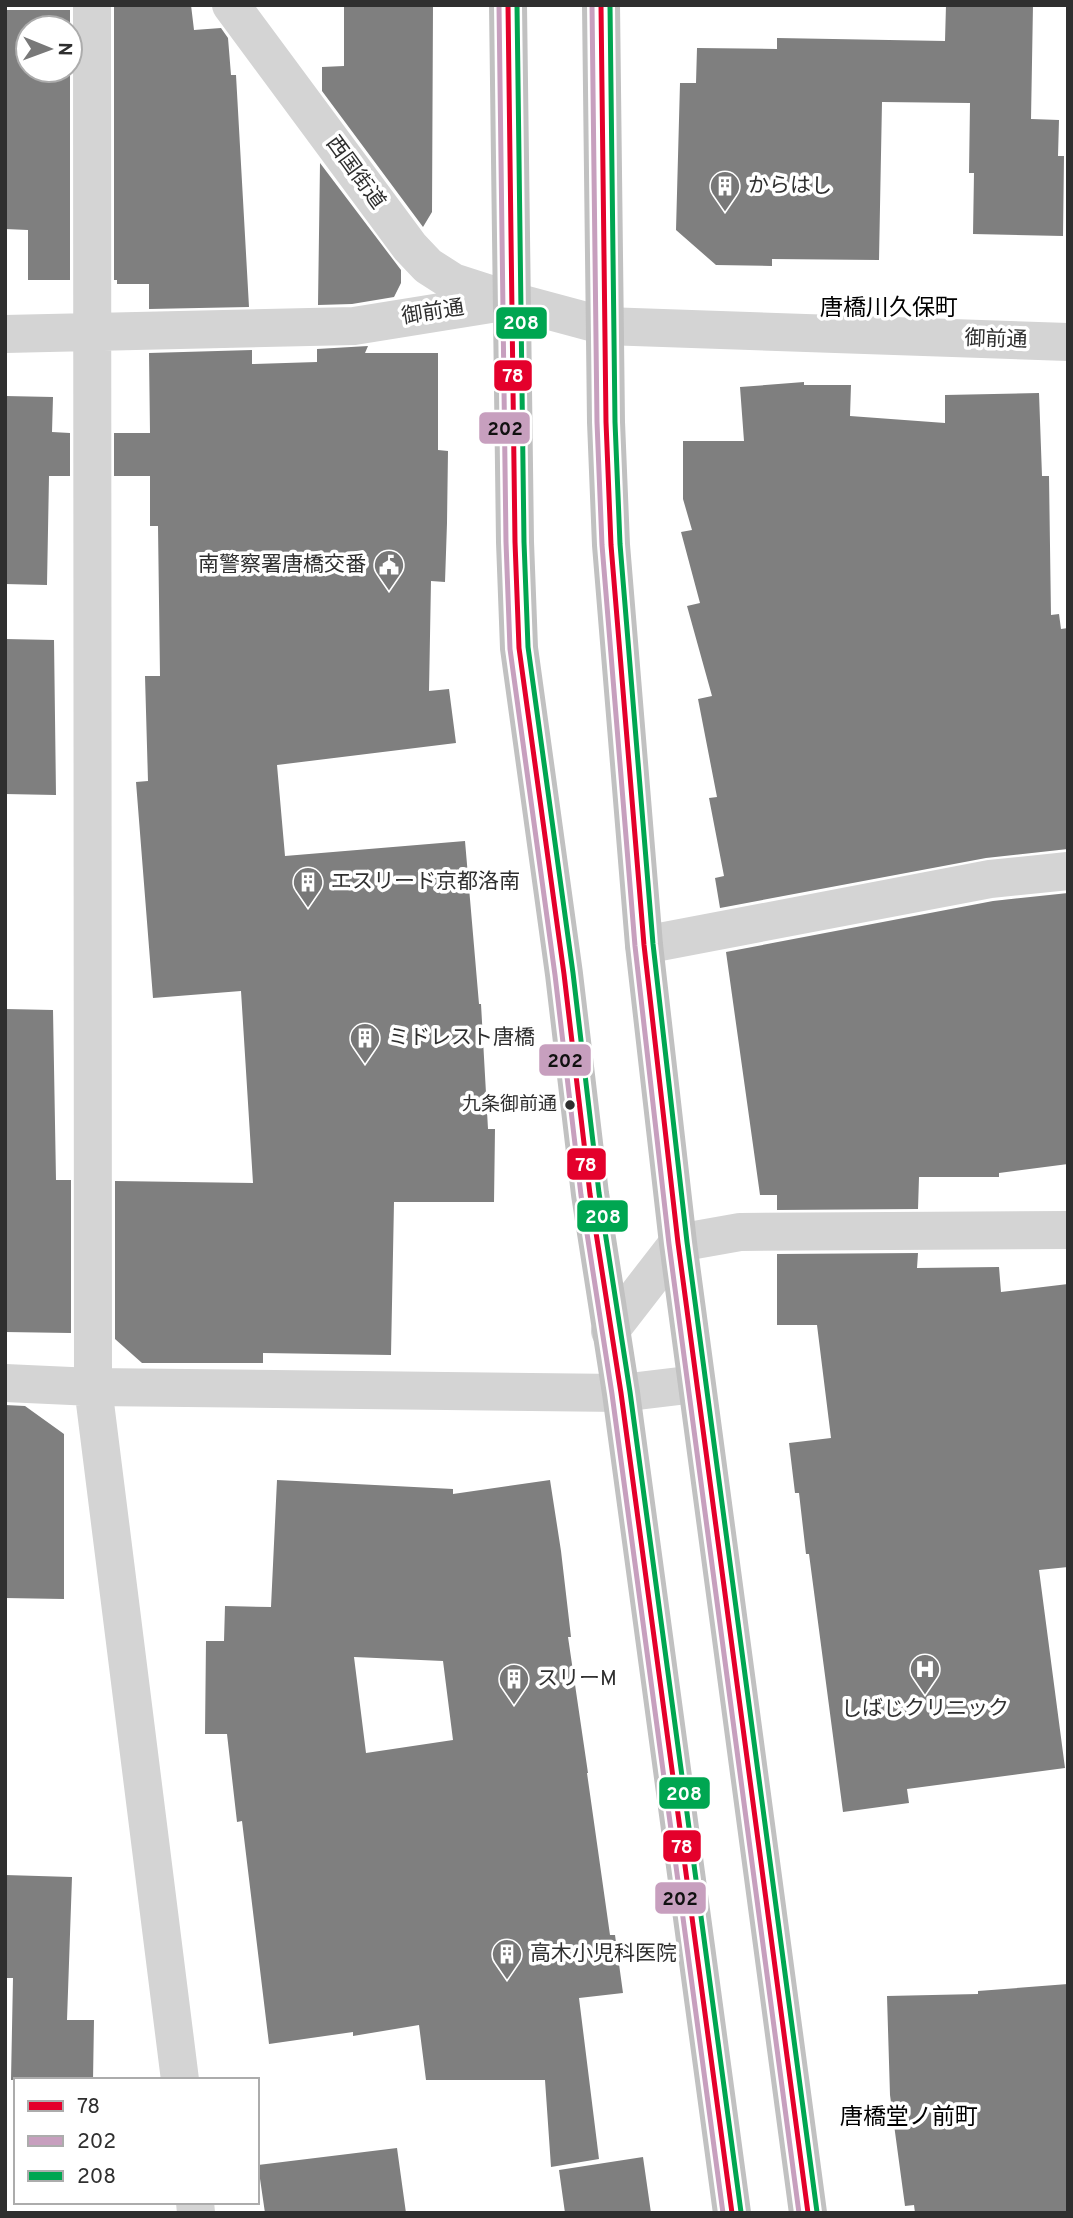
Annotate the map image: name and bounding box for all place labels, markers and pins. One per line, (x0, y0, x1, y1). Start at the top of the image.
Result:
building icon: からはし (708, 169, 742, 213)
place label: からはし (748, 173, 832, 200)
public building icon: 南警察署唐橋交番 (372, 548, 406, 592)
place label: 南警察署唐橋交番 (198, 552, 366, 579)
building icon: エスリード京都洛南 (291, 865, 325, 909)
place label: エスリード京都洛南 (331, 869, 520, 896)
building icon: ミドレスト唐橋 (348, 1021, 382, 1065)
place label: ミドレスト唐橋 (388, 1025, 535, 1052)
place label: 九条御前通 (462, 1093, 557, 1117)
marker: 九条御前通 (563, 1098, 577, 1112)
hospital icon: しばじクリニック (908, 1652, 942, 1696)
building icon: スリーM (497, 1662, 531, 1706)
place label: スリーM (537, 1666, 617, 1693)
place label: しばじクリニック (841, 1696, 1009, 1723)
building icon: 高木小児科医院 (490, 1937, 524, 1981)
place label: 高木小児科医院 (530, 1941, 677, 1968)

